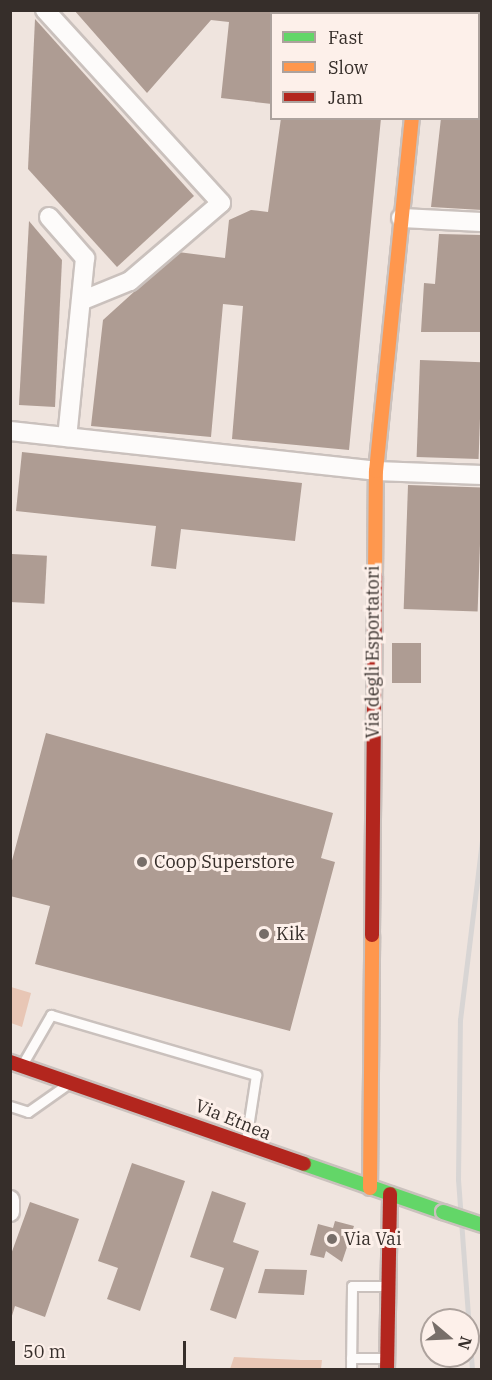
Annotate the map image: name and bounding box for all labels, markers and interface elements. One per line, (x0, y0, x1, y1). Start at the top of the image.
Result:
legend (270, 12, 480, 120)
text: Fast (328, 26, 363, 49)
text: Slow (328, 56, 368, 79)
text: Jam (328, 86, 363, 109)
street label: Via degli Esportatori (362, 566, 384, 738)
place label: Coop Superstore (154, 851, 295, 873)
marker: Coop Superstore (135, 855, 149, 869)
place label: Kik (276, 923, 305, 945)
marker: Kik (257, 927, 271, 941)
street label: Via Etnea (192, 1095, 274, 1145)
place label: Via Vai (344, 1228, 402, 1250)
marker: Via Vai (325, 1232, 339, 1246)
north arrow (420, 1308, 480, 1368)
scale bar (15, 1329, 189, 1367)
text: N (454, 1334, 477, 1352)
text: 50 m (23, 1340, 66, 1363)

